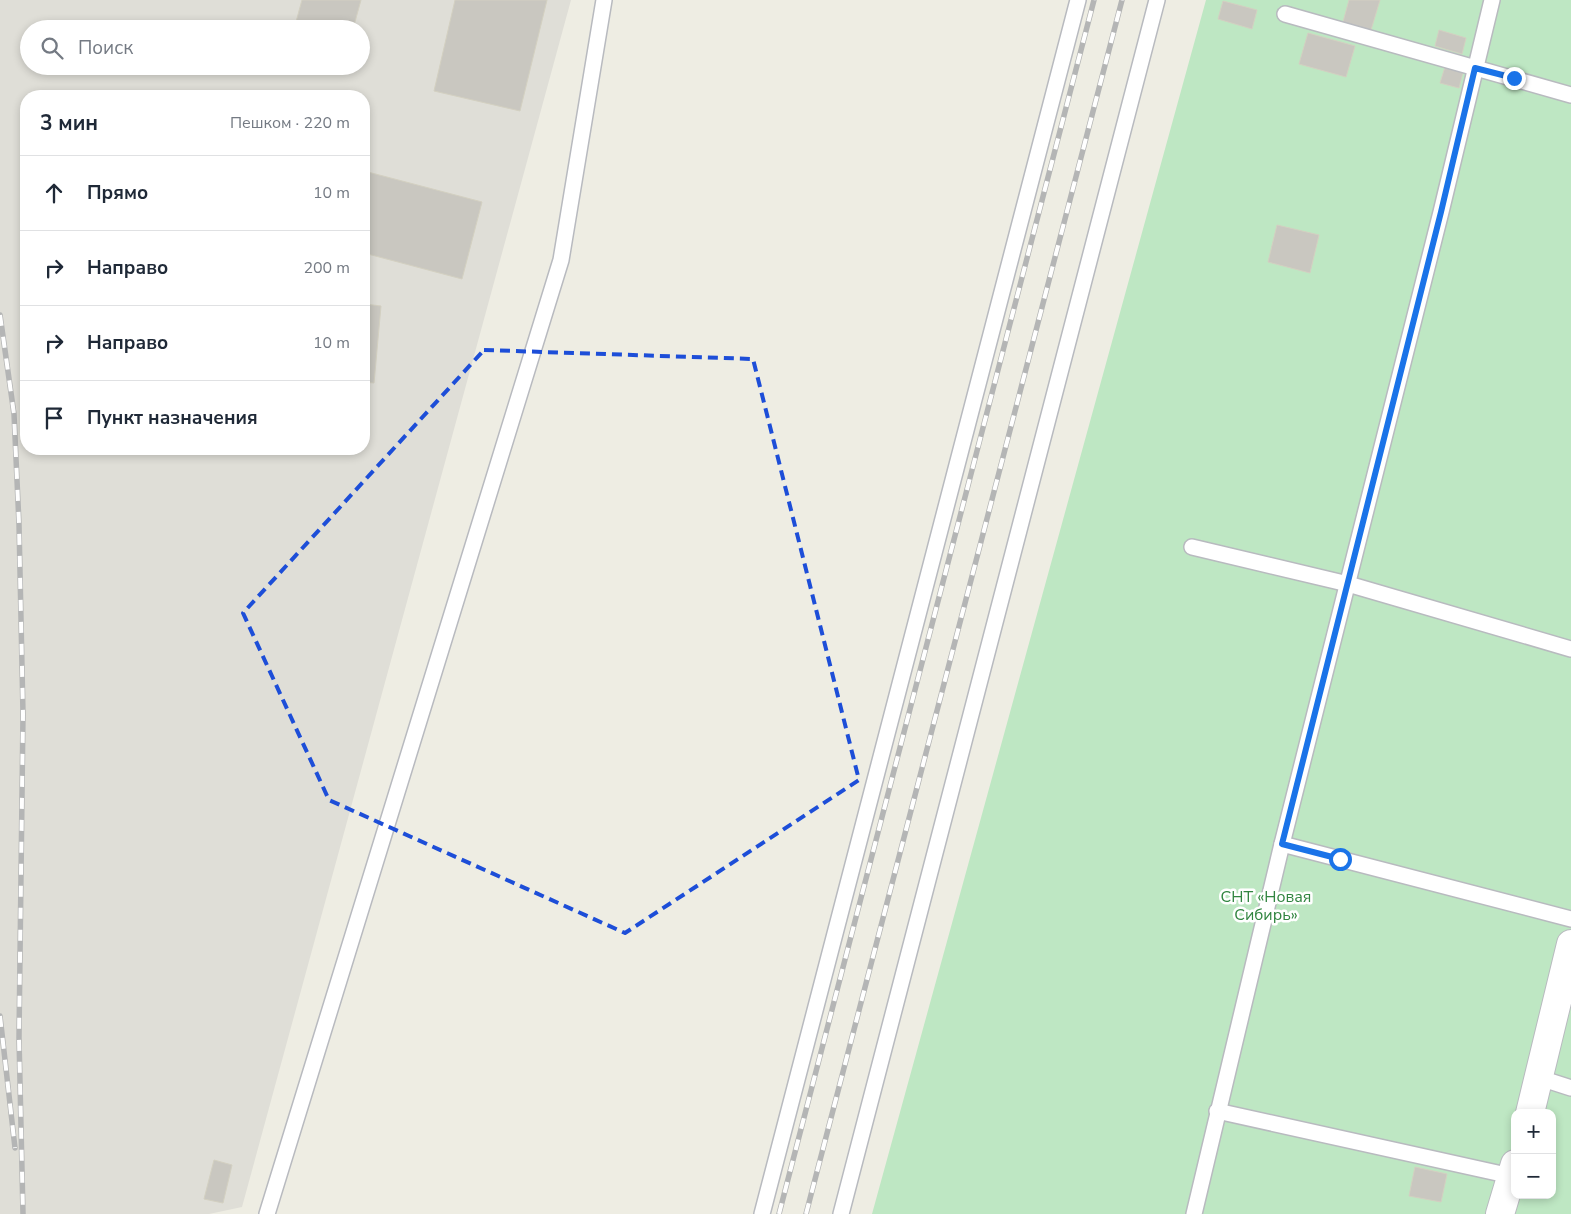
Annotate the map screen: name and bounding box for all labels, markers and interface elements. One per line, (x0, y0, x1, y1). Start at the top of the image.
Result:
search box (20, 20, 370, 75)
icon: search (38, 34, 66, 62)
text: Поиск (78, 35, 133, 61)
route end (1503, 67, 1526, 90)
text: 3 мин (40, 109, 98, 137)
text: Пешком · 220 m (230, 112, 350, 134)
icon: ahead (40, 179, 68, 207)
text: Прямо (87, 180, 148, 206)
text: 10 m (313, 182, 350, 204)
icon: right (40, 254, 68, 282)
text: Направо (87, 255, 168, 281)
text: 200 m (303, 257, 350, 279)
icon: right (40, 329, 68, 357)
text: Направо (87, 330, 168, 356)
text: 10 m (313, 332, 350, 354)
icon: arrive (40, 404, 68, 432)
text: Пункт назначения (87, 405, 258, 431)
route start (1329, 848, 1352, 871)
park label: СНТ «Новая Сибирь» (1221, 886, 1311, 926)
map controls (1511, 1109, 1556, 1199)
button: + (1511, 1109, 1556, 1154)
button: − (1511, 1154, 1556, 1199)

